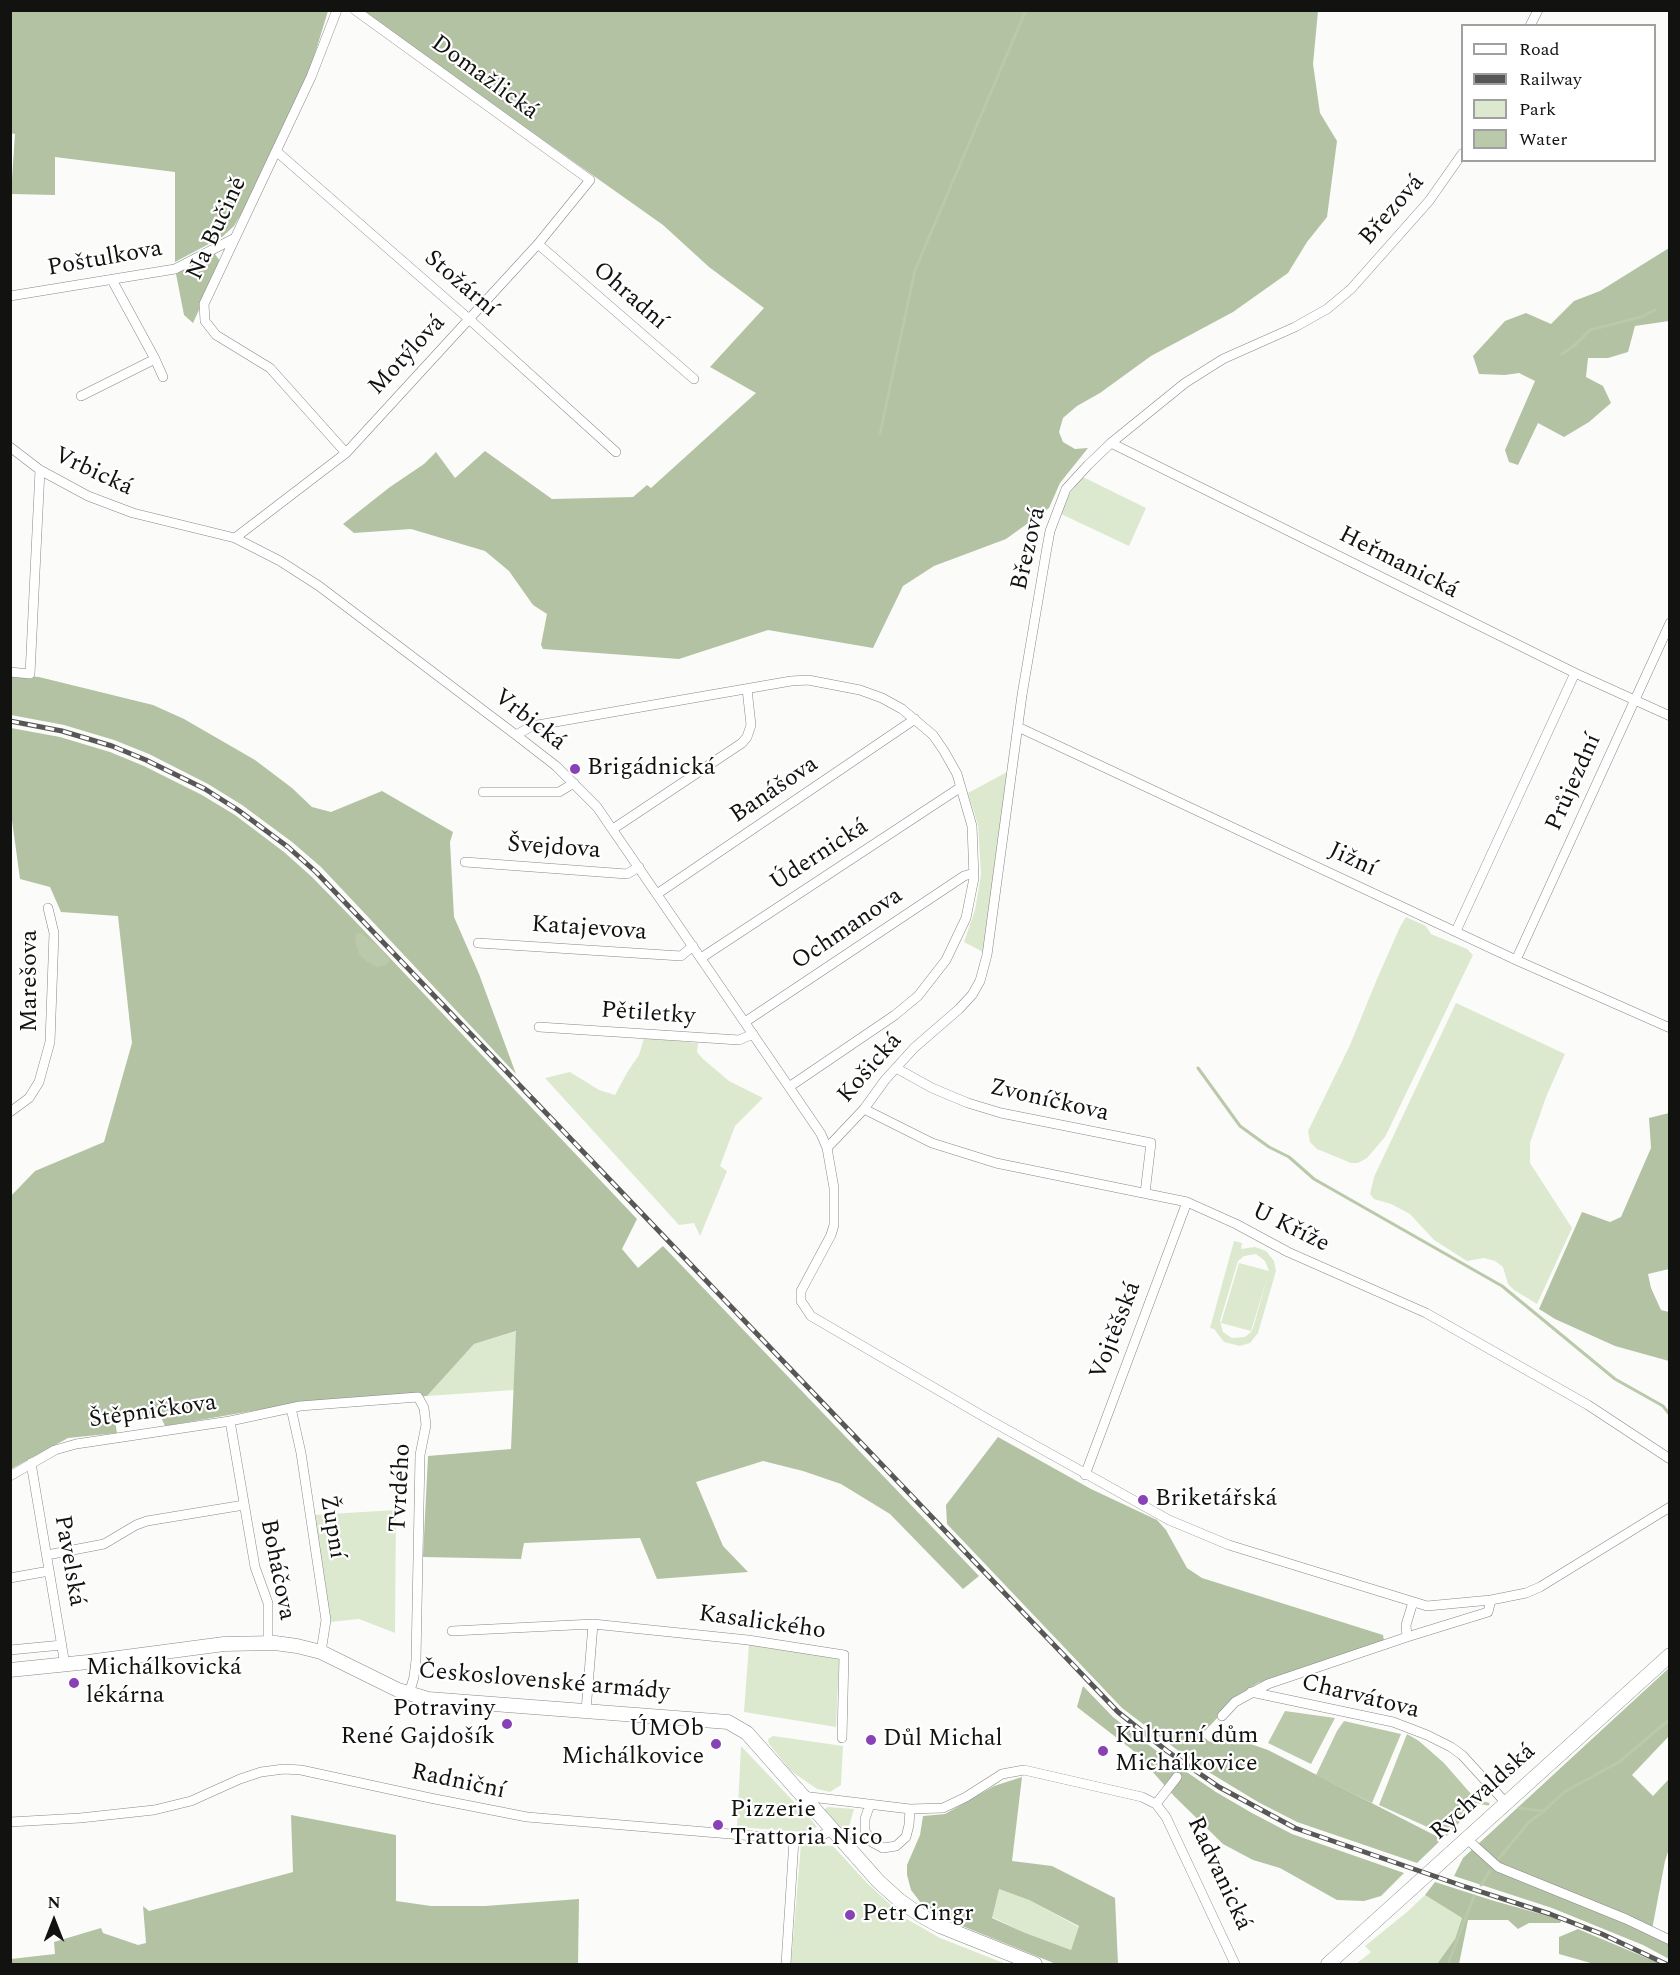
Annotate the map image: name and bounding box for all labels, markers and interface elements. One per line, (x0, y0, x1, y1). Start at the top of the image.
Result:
legend (1461, 24, 1656, 162)
street label: Domažlická (425, 30, 543, 128)
text: Road (1519, 36, 1560, 63)
text: Railway (1519, 66, 1582, 93)
text: Park (1519, 96, 1556, 123)
text: Water (1519, 126, 1567, 153)
street label: Březová (1354, 170, 1432, 252)
street label: Na Bučině (182, 173, 254, 285)
street label: Poštulkova (45, 236, 165, 284)
street label: Stožární (417, 245, 503, 325)
street label: Ohradní (586, 257, 672, 337)
street label: Motýlová (364, 310, 452, 402)
street label: Vrbická (49, 442, 137, 504)
street label: Březová (1006, 505, 1054, 593)
street label: Heřmanická (1333, 522, 1463, 606)
street label: Vrbická (487, 684, 571, 758)
street label: Průjezdní (1541, 730, 1609, 836)
street label: Banášova (726, 751, 824, 831)
place label: Brigádnická (587, 755, 715, 783)
marker: Brigádnická (568, 762, 582, 776)
street label: Údernická (766, 814, 874, 898)
street label: Švejdova (506, 831, 602, 867)
street label: Jižní (1323, 837, 1381, 885)
street label: Ochmanova (787, 882, 909, 978)
street label: Katajevova (530, 912, 648, 948)
street label: Marešova (17, 930, 45, 1032)
street label: Pětiletky (600, 997, 696, 1033)
street label: Košická (833, 1028, 909, 1110)
street label: Zvoníčkova (987, 1074, 1111, 1130)
street label: U Kříže (1247, 1198, 1333, 1260)
street label: Vojtěšská (1085, 1278, 1149, 1384)
street label: Štěpničkova (87, 1390, 219, 1436)
street label: Tvrdého (385, 1443, 419, 1533)
place label: Briketářská (1155, 1486, 1277, 1514)
street label: Župní (312, 1493, 350, 1561)
marker: Briketářská (1136, 1493, 1150, 1507)
street label: Pavelská (46, 1513, 90, 1609)
street label: Boháčova (252, 1517, 300, 1623)
street label: Kasalického (697, 1601, 827, 1647)
place label: Michálkovická lékárna (86, 1655, 242, 1711)
street label: Československé armády (417, 1658, 671, 1708)
street label: Charvátova (1298, 1669, 1422, 1727)
marker: Michálkovická lékárna (67, 1676, 81, 1690)
place label: Potraviny René Gajdošík (341, 1696, 495, 1752)
place label: ÚMOb Michálkovice (561, 1716, 704, 1772)
marker: Potraviny René Gajdošík (500, 1717, 514, 1731)
place label: Kulturní dům Michálkovice (1115, 1723, 1258, 1779)
place label: Důl Michal (883, 1726, 1003, 1754)
marker: Důl Michal (864, 1733, 878, 1747)
marker: ÚMOb Michálkovice (709, 1737, 723, 1751)
street label: Rychvaldská (1426, 1738, 1542, 1848)
marker: Kulturní dům Michálkovice (1096, 1744, 1110, 1758)
street label: Radniční (408, 1759, 508, 1807)
place label: Pizzerie Trattoria Nico (730, 1797, 883, 1853)
street label: Radvanická (1179, 1813, 1257, 1935)
marker: Pizzerie Trattoria Nico (711, 1818, 725, 1832)
north arrow (24, 1891, 84, 1951)
text: N (47, 1891, 61, 1915)
place label: Petr Cingr (862, 1901, 974, 1929)
marker: Petr Cingr (843, 1908, 857, 1922)

